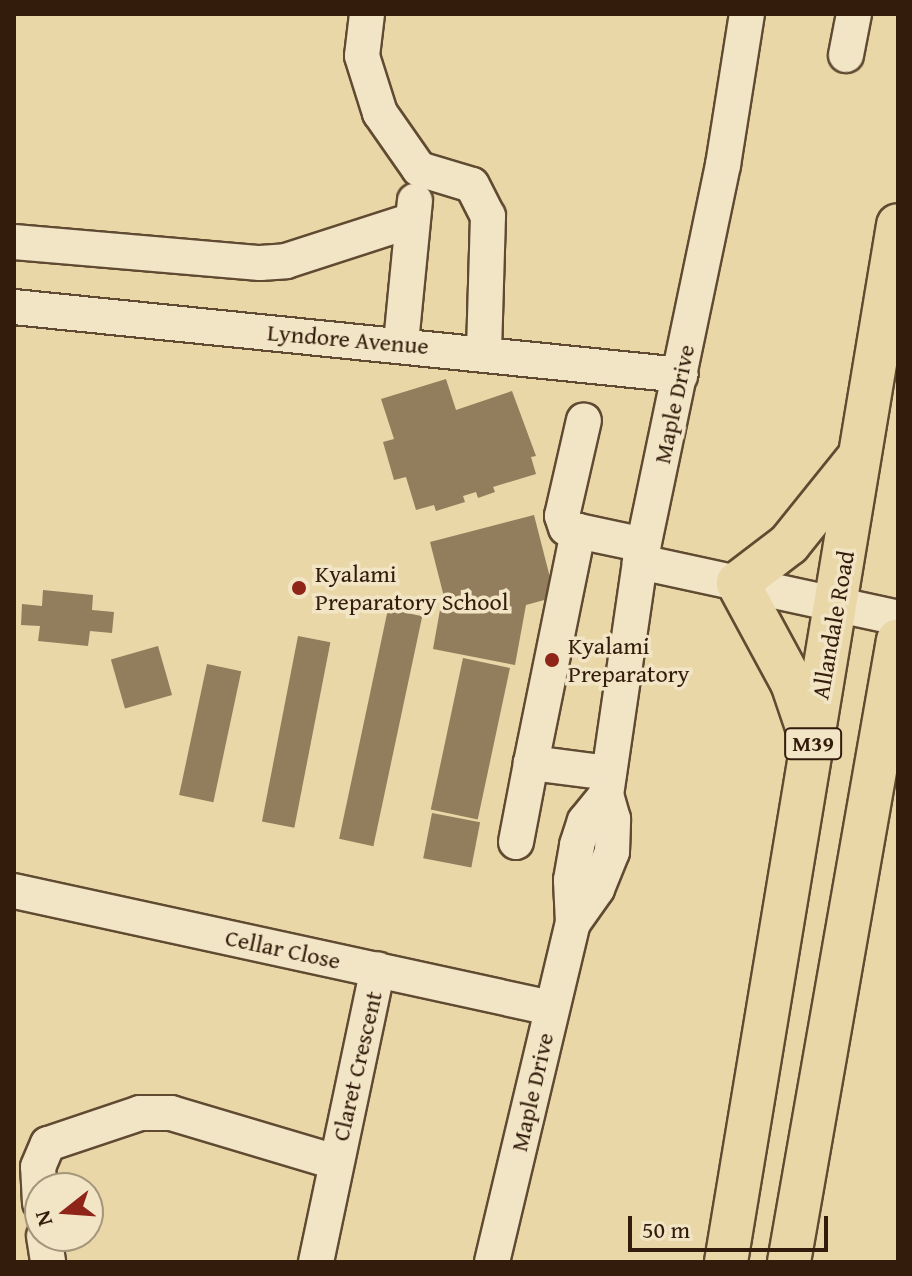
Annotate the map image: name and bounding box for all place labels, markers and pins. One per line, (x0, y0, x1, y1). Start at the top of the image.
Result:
place label: Kyalami Preparatory School (315, 560, 509, 616)
marker: Kyalami Preparatory School (290, 579, 308, 597)
place label: Kyalami Preparatory (568, 632, 690, 688)
marker: Kyalami Preparatory (543, 651, 561, 669)

